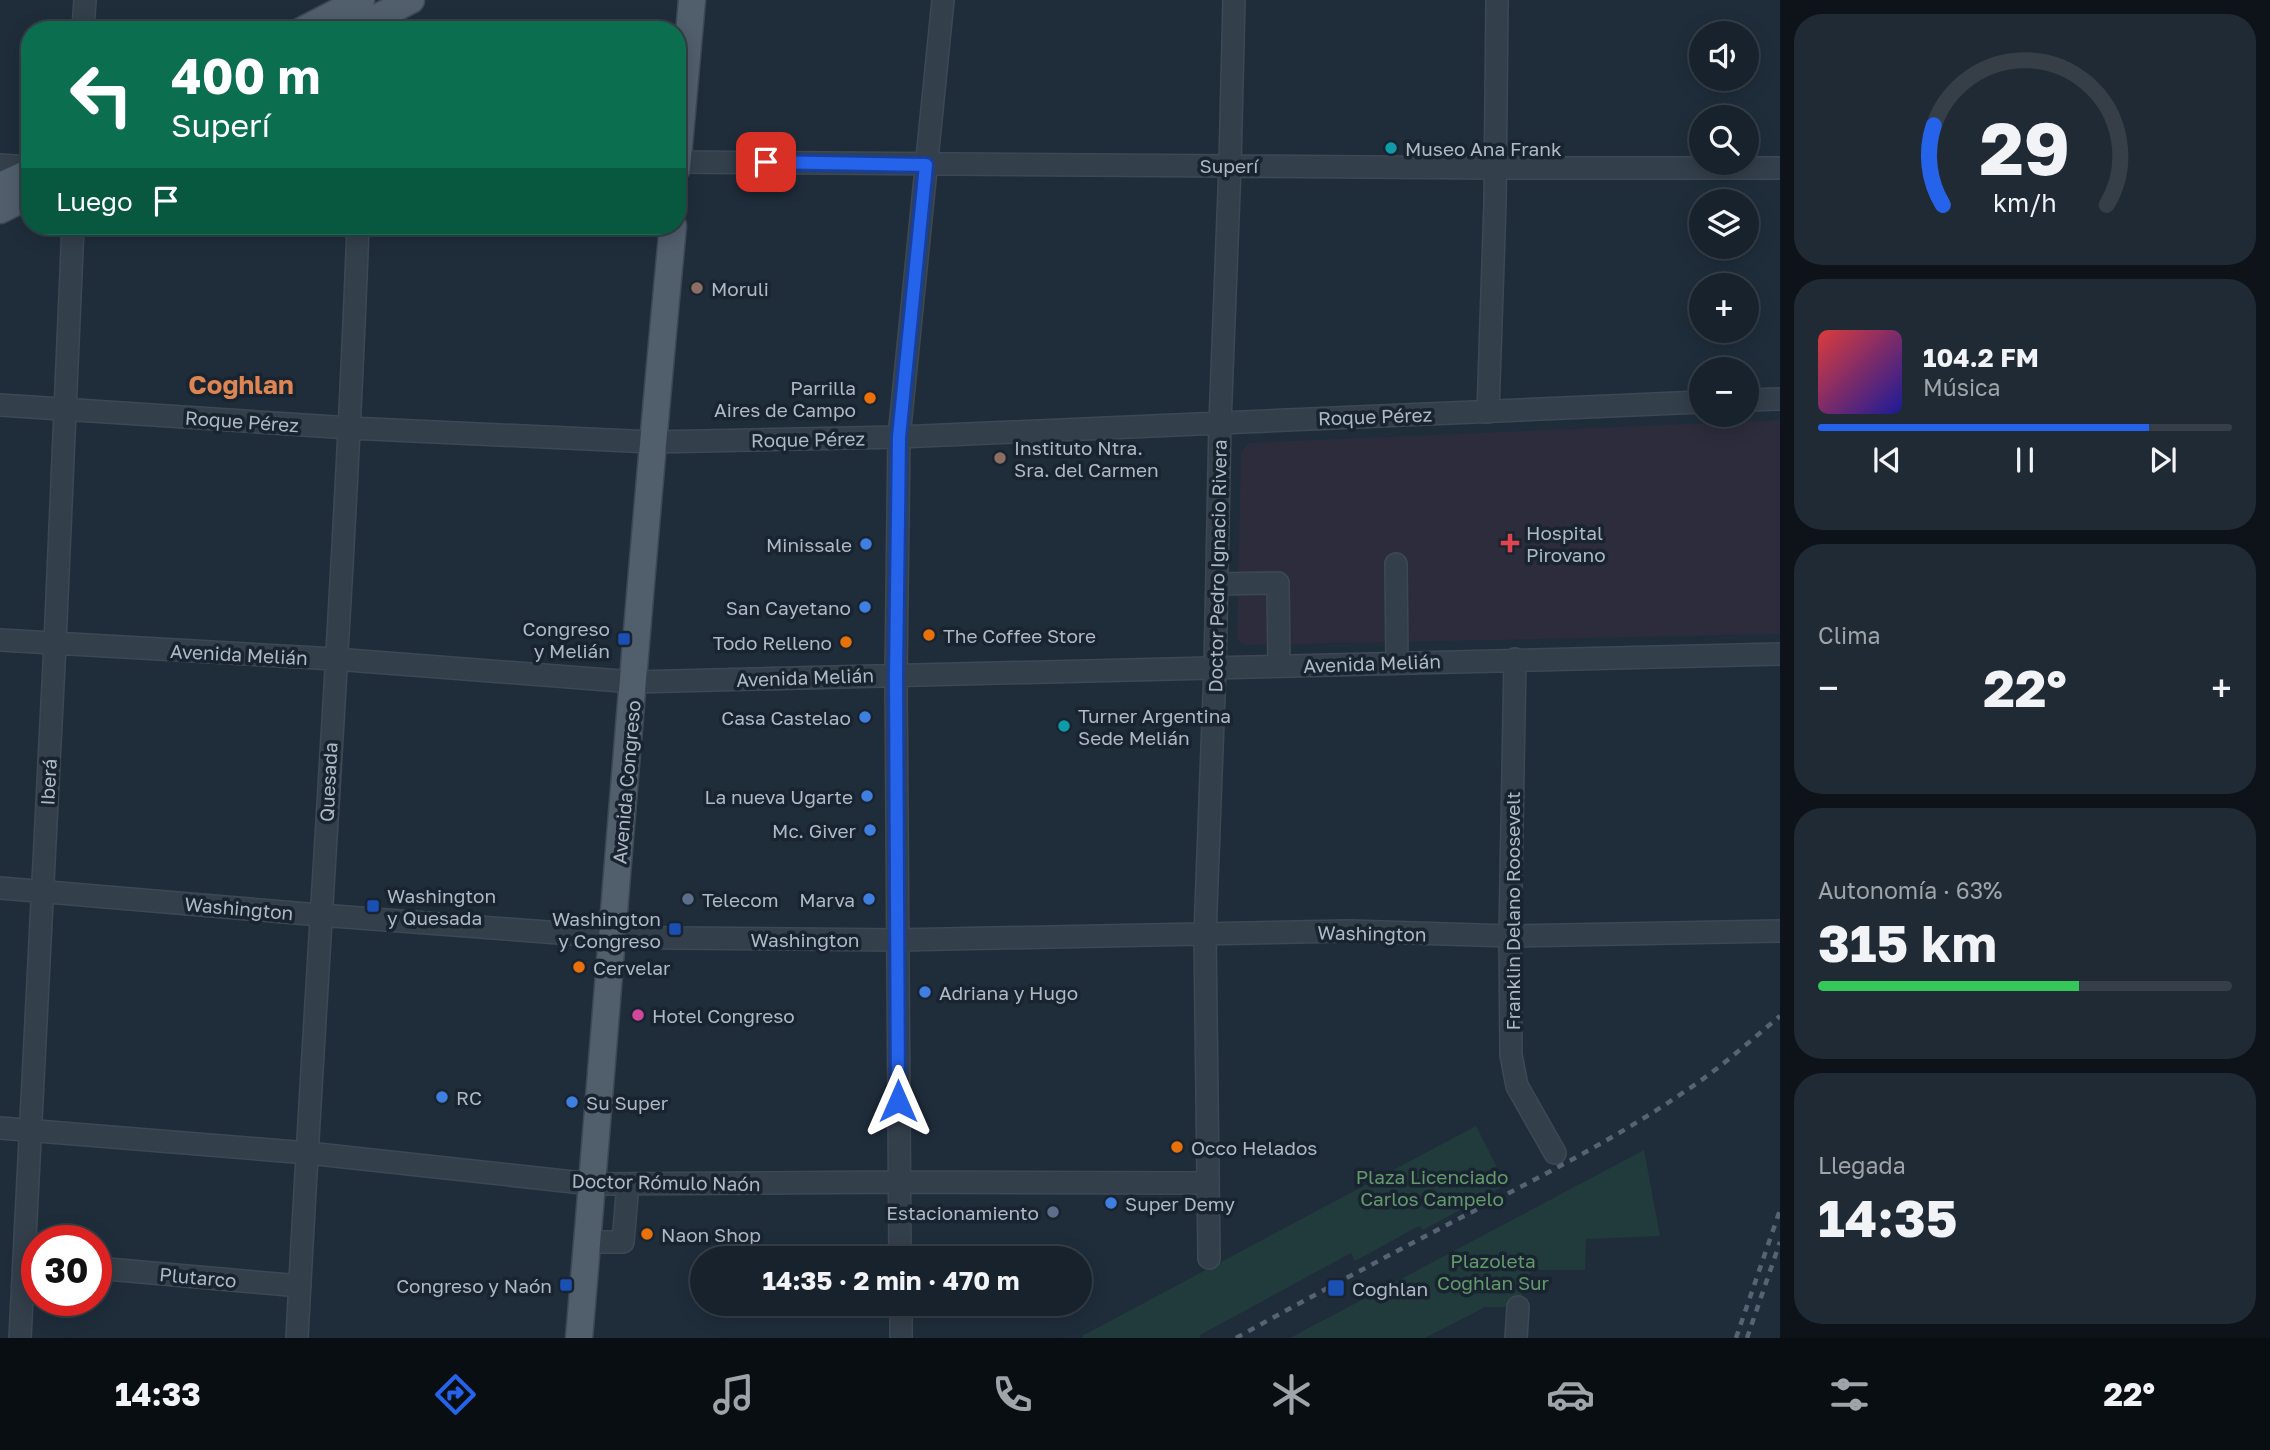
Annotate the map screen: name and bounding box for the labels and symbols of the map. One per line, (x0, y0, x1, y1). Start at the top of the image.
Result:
pin (736, 132, 796, 192)
place label: Museo Ana Frank (1405, 137, 1562, 160)
marker: Museo Ana Frank (1383, 140, 1399, 156)
street label: Superí (1200, 154, 1260, 177)
place label: Moruli (711, 277, 769, 300)
marker: Moruli (689, 280, 705, 296)
district label: Coghlan (188, 369, 294, 400)
place label: Parrilla Aires de Campo (714, 376, 856, 421)
marker: Parrilla Aires de Campo (862, 390, 878, 406)
street label: Roque Pérez (1317, 403, 1433, 429)
street label: Roque Pérez (184, 406, 300, 436)
street label: Roque Pérez (751, 427, 865, 451)
place label: Instituto Ntra. Sra. del Carmen (1014, 436, 1159, 481)
street label: Doctor Pedro Ignacio Rivera (1203, 439, 1231, 693)
marker: Instituto Ntra. Sra. del Carmen (992, 450, 1008, 466)
place label: Hospital Pirovano (1526, 521, 1606, 566)
place label: Minissale (766, 533, 852, 556)
marker: Hospital Pirovano (1500, 533, 1520, 553)
marker: Minissale (858, 536, 874, 552)
place label: San Cayetano (726, 596, 851, 619)
marker: San Cayetano (857, 599, 873, 615)
place label: Congreso y Melián (523, 617, 610, 662)
place label: The Coffee Store (943, 624, 1096, 647)
marker: The Coffee Store (921, 627, 937, 643)
marker: Congreso y Melián (616, 631, 632, 647)
place label: Todo Relleno (713, 631, 832, 654)
marker: Todo Relleno (838, 634, 854, 650)
street label: Avenida Melián (170, 639, 308, 669)
street label: Avenida Melián (1303, 649, 1441, 677)
street label: Avenida Melián (736, 663, 874, 691)
street label: Avenida Congreso (607, 699, 645, 865)
place label: Turner Argentina Sede Melián (1078, 704, 1231, 749)
place label: Casa Castelao (721, 706, 851, 729)
marker: Casa Castelao (857, 709, 873, 725)
marker: Turner Argentina Sede Melián (1056, 718, 1072, 734)
street label: Quesada (314, 742, 342, 822)
street label: Iberá (35, 758, 61, 806)
place label: La nueva Ugarte (704, 785, 853, 808)
marker: La nueva Ugarte (859, 788, 875, 804)
street label: Franklin Delano Roosevelt (1501, 791, 1524, 1031)
place label: Mc. Giver (772, 819, 857, 842)
marker: Mc. Giver (862, 822, 878, 838)
place label: Washington y Quesada (387, 884, 496, 929)
place label: Telecom (702, 888, 779, 911)
place label: Marva (799, 888, 855, 911)
marker: Telecom (680, 891, 696, 907)
marker: Marva (861, 891, 877, 907)
street label: Washington (184, 892, 294, 924)
marker: Washington y Quesada (365, 898, 381, 914)
place label: Washington y Congreso (552, 907, 661, 952)
marker: Washington y Congreso (667, 921, 683, 937)
street label: Washington (1317, 921, 1427, 945)
street label: Washington (750, 928, 860, 951)
place label: Cervelar (593, 956, 671, 979)
marker: Cervelar (571, 959, 587, 975)
place label: Adriana y Hugo (939, 981, 1078, 1004)
marker: Adriana y Hugo (917, 984, 933, 1000)
place label: Hotel Congreso (652, 1004, 795, 1027)
marker: Hotel Congreso (630, 1007, 646, 1023)
position arrow (861, 1064, 935, 1138)
place label: RC (456, 1086, 482, 1109)
marker: RC (434, 1089, 450, 1105)
place label: Su Super (586, 1091, 669, 1114)
marker: Su Super (564, 1094, 580, 1110)
place label: Occo Helados (1191, 1136, 1317, 1159)
marker: Occo Helados (1169, 1139, 1185, 1155)
park label: Plaza Licenciado Carlos Campelo (1356, 1165, 1508, 1210)
street label: Doctor Rómulo Naón (571, 1169, 761, 1195)
place label: Super Demy (1125, 1192, 1235, 1215)
marker: Super Demy (1103, 1195, 1119, 1211)
place label: Estacionamiento (886, 1201, 1039, 1224)
marker: Estacionamiento (1045, 1204, 1061, 1220)
place label: Naon Shop (661, 1223, 761, 1246)
speed limit sign: 30 (21, 1225, 112, 1316)
marker: Naon Shop (639, 1226, 655, 1242)
park label: Plazoleta Coghlan Sur (1437, 1249, 1550, 1294)
street label: Plutarco (158, 1262, 238, 1292)
place label: Congreso y Naón (396, 1274, 552, 1297)
marker: Congreso y Naón (558, 1277, 574, 1293)
place label: Coghlan (1352, 1277, 1428, 1300)
marker: Coghlan (1326, 1278, 1346, 1298)

